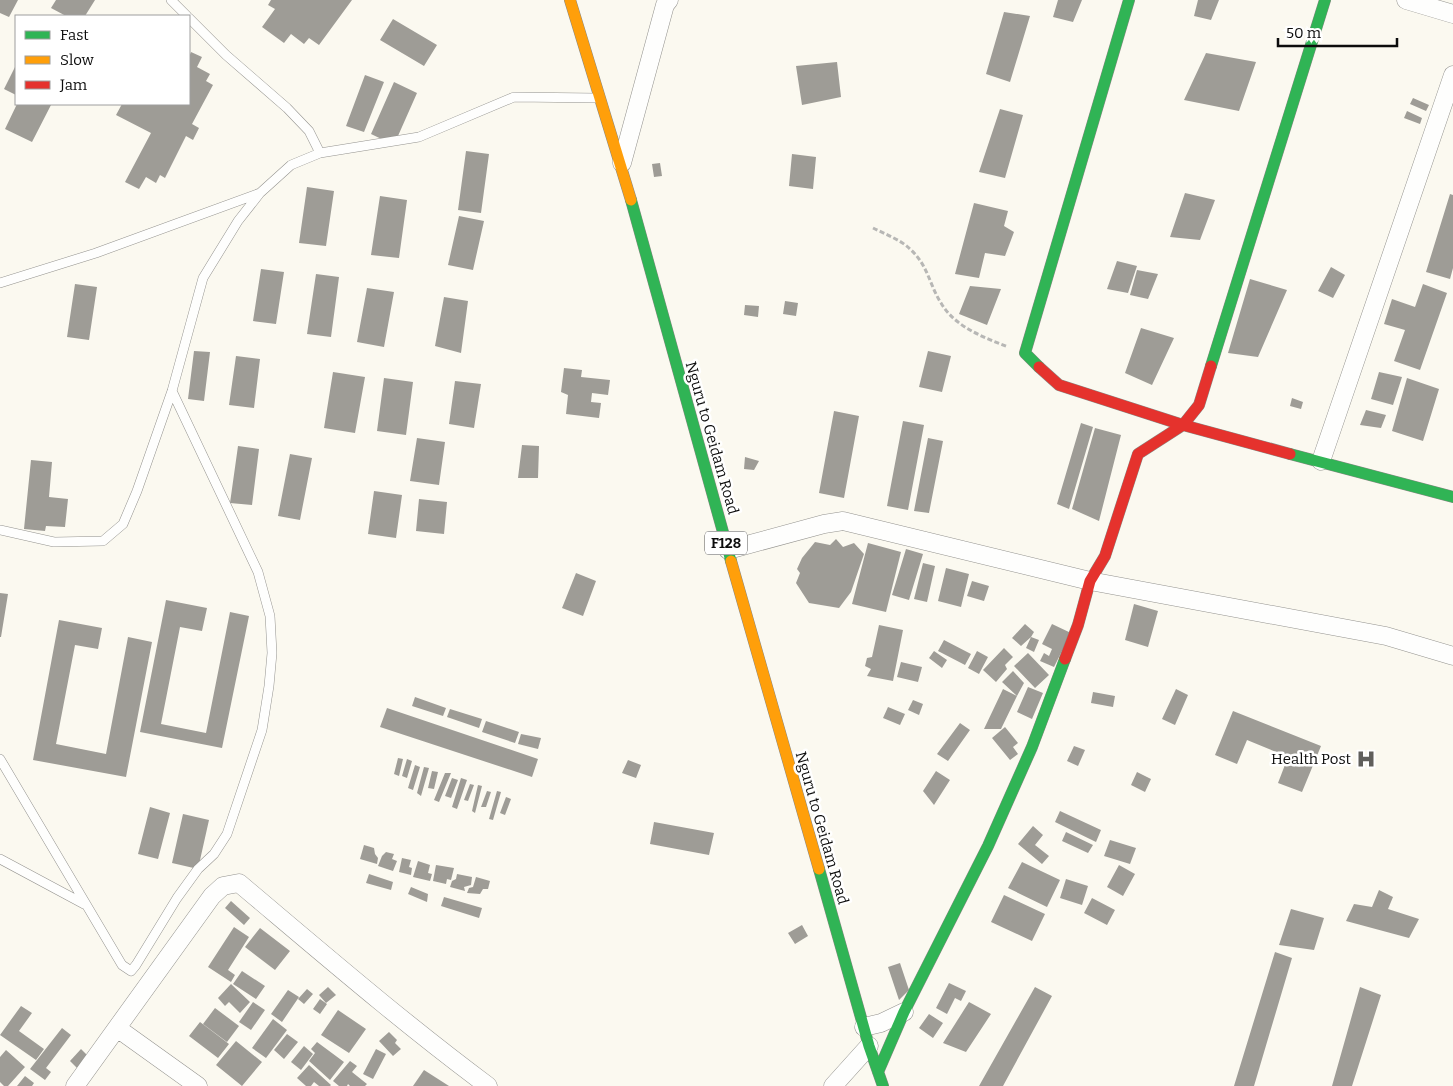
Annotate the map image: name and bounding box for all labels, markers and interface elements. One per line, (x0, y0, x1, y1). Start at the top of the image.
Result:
legend (15, 15, 190, 105)
scale bar (1278, 15, 1397, 47)
text: 50 m (1286, 24, 1322, 42)
text: Fast (60, 26, 89, 44)
text: Slow (60, 51, 95, 69)
text: Jam (59, 76, 88, 94)
street label: Nguru to Geidam Road (682, 359, 742, 517)
road number: F128 (705, 532, 747, 554)
hospital icon: Health Post (1355, 748, 1377, 770)
street label: Nguru to Geidam Road (792, 749, 852, 907)
place label: Health Post (1271, 750, 1352, 768)

